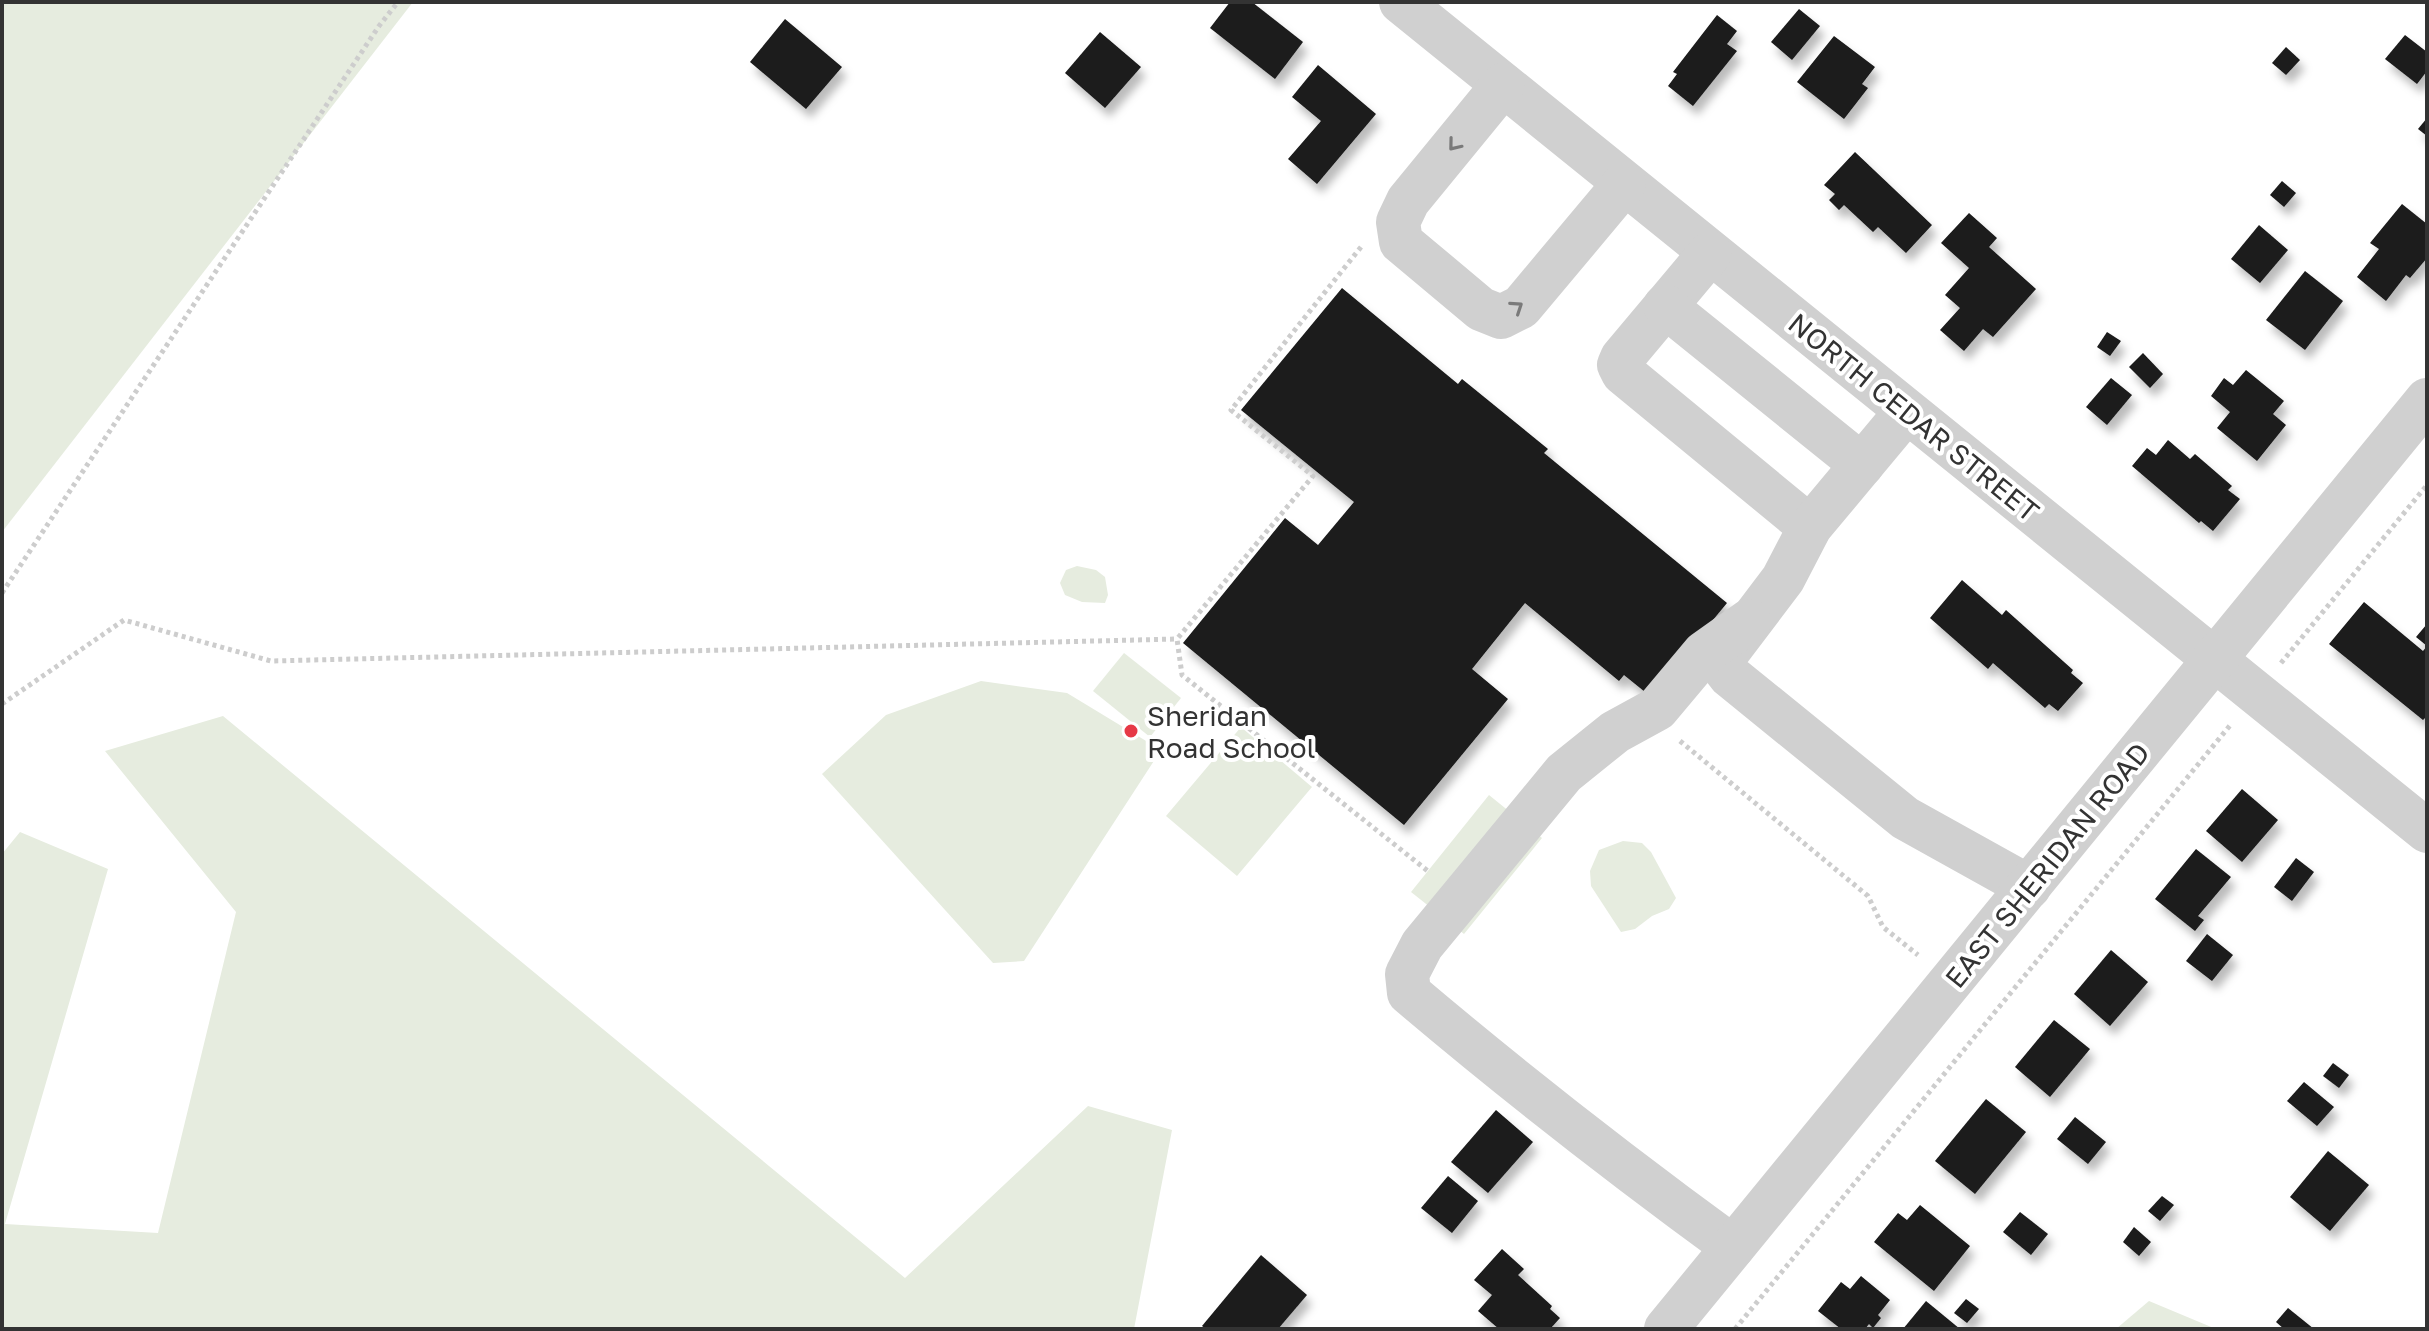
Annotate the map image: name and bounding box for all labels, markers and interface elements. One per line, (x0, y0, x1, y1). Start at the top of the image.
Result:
one-way arrow (1449, 136, 1464, 150)
one-way arrow (1508, 301, 1522, 316)
street label: NORTH CEDAR STREET (1782, 306, 2046, 528)
place label: Sheridan Road School (1147, 699, 1316, 764)
marker: Sheridan Road School (1122, 722, 1140, 740)
street label: EAST SHERIDAN ROAD (1938, 736, 2156, 994)

